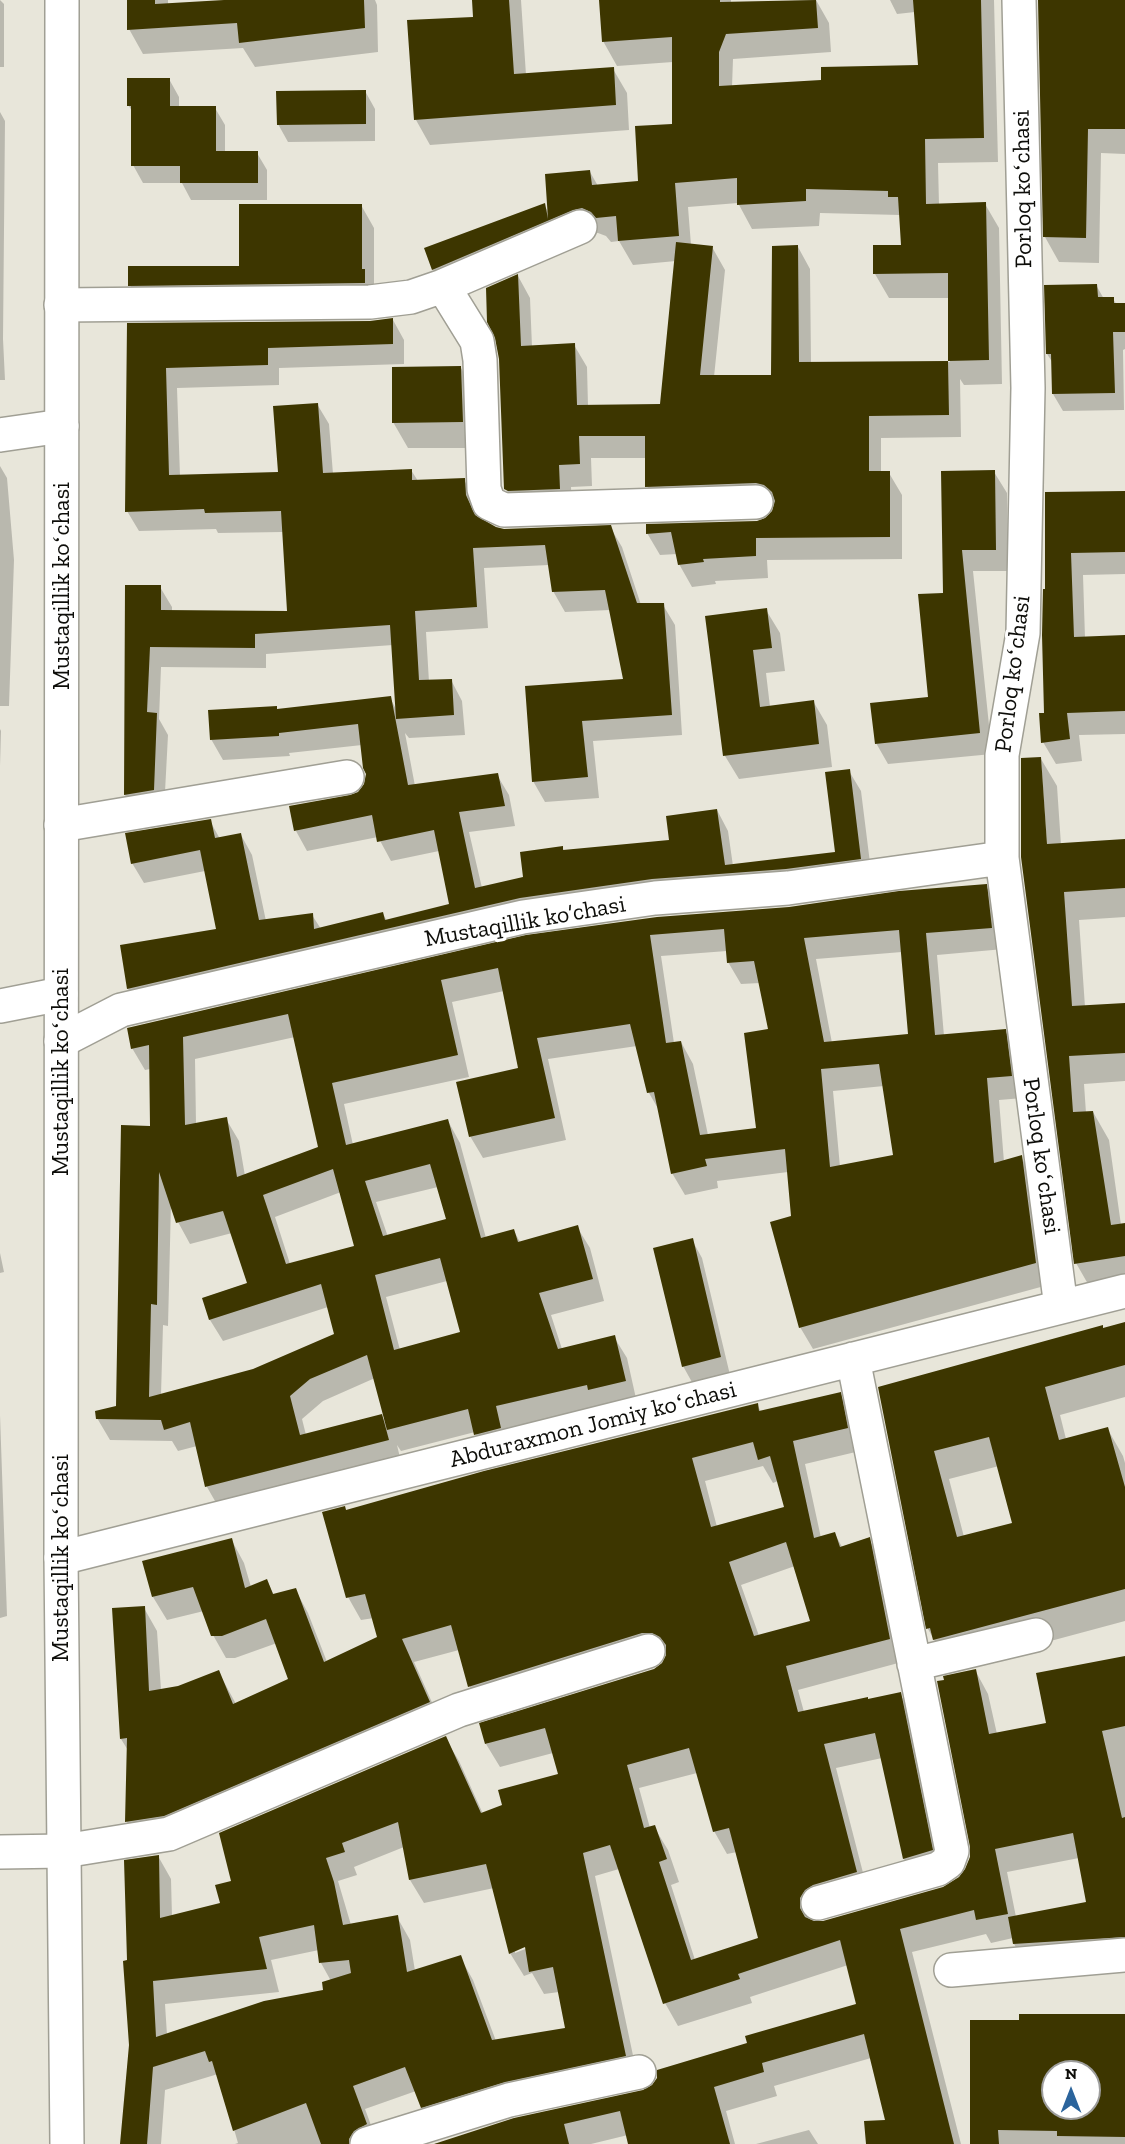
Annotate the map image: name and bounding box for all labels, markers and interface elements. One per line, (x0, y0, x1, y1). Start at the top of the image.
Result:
street label: Porloq koʻchasi (1007, 110, 1039, 268)
street label: Mustaqillik koʻchasi (48, 482, 76, 690)
street label: Porloq koʻchasi (989, 594, 1037, 754)
street label: Mustaqillik ko‘chasi (422, 890, 628, 954)
street label: Mustaqillik koʻchasi (47, 968, 75, 1176)
street label: Porloq koʻchasi (1016, 1076, 1066, 1236)
street label: Abduraxmon Jomiy koʻchasi (447, 1375, 739, 1475)
street label: Mustaqillik koʻchasi (47, 1454, 75, 1662)
north arrow (1041, 2060, 1101, 2120)
text: N (1065, 2064, 1077, 2083)

